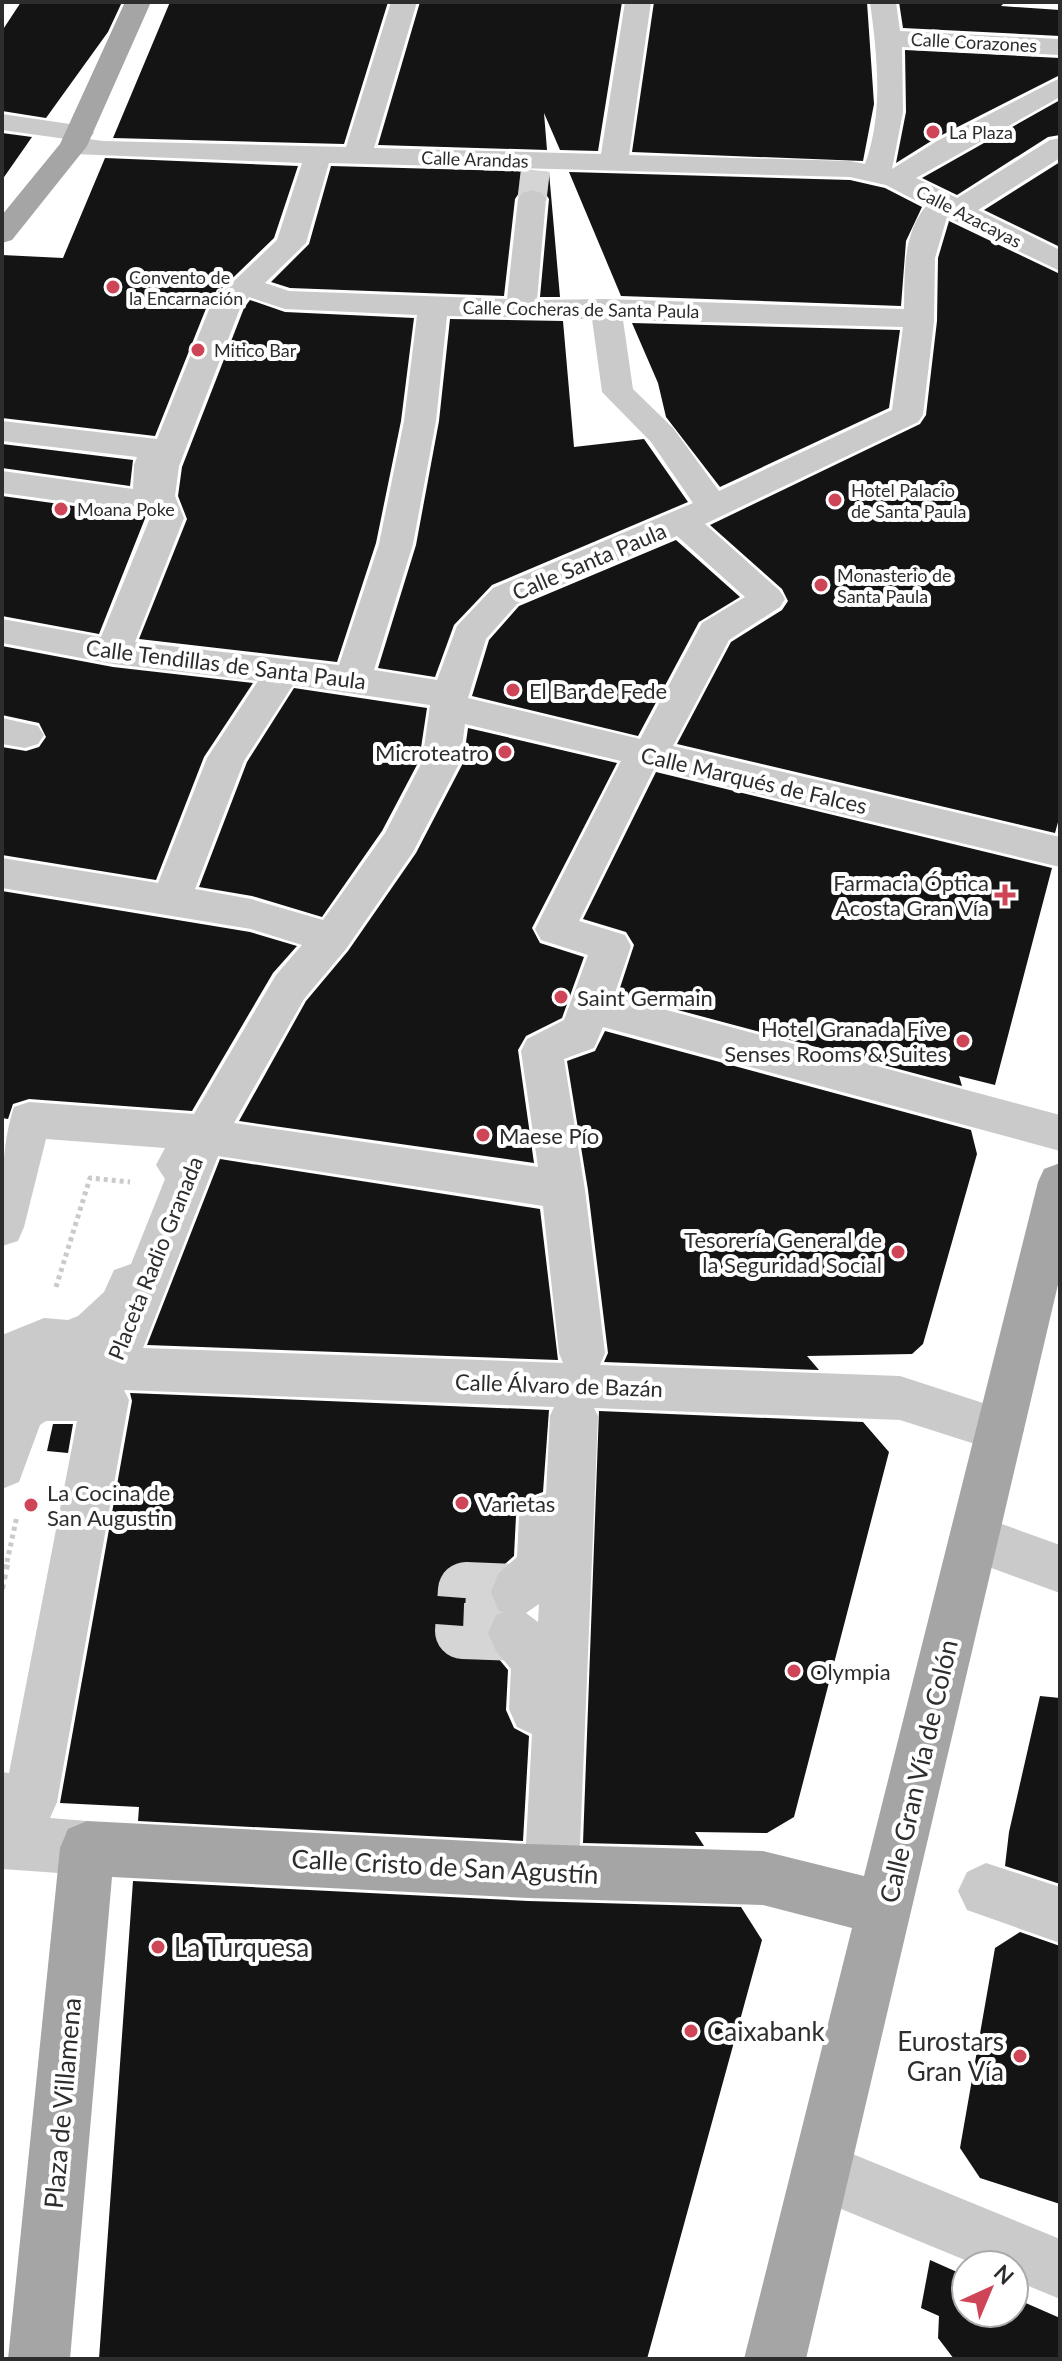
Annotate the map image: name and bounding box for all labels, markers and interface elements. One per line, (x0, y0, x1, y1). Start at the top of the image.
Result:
street label: Calle Corazones (910, 28, 1038, 56)
place label: La Plaza (949, 121, 1013, 143)
marker: La Plaza (924, 123, 942, 141)
street label: Calle Arandas (421, 146, 529, 172)
street label: Calle Azacayas (913, 180, 1026, 252)
place label: Convento de la Encarnación (129, 266, 243, 309)
marker: Convento de la Encarnación (104, 278, 122, 296)
street label: Calle Cocheras de Santa Paula (462, 296, 700, 322)
place label: Mitico Bar (214, 339, 297, 361)
marker: Mitico Bar (189, 341, 207, 359)
place label: Hotel Palacio de Santa Paula (851, 479, 966, 522)
marker: Hotel Palacio de Santa Paula (826, 491, 844, 509)
place label: Moana Poke (77, 498, 175, 520)
marker: Moana Poke (52, 500, 70, 518)
street label: Calle Santa Paula (508, 516, 670, 606)
place label: Monasterio de Santa Paula (837, 564, 952, 607)
marker: Monasterio de Santa Paula (812, 576, 830, 594)
street label: Calle Tendillas de Santa Paula (84, 633, 368, 695)
place label: El Bar de Fede (529, 677, 667, 704)
marker: El Bar de Fede (504, 681, 522, 699)
place label: Microteatro (375, 739, 489, 766)
street label: Calle Marqués de Falces (638, 741, 870, 819)
marker: Microteatro (496, 743, 514, 761)
place label: Farmacia Óptica Acosta Gran Vía (833, 869, 989, 921)
marker: Farmacia Óptica Acosta Gran Vía (996, 886, 1014, 904)
place label: Saint Germain (577, 984, 713, 1011)
marker: Saint Germain (552, 988, 570, 1006)
place label: Hotel Granada Five Senses Rooms & Suites (724, 1015, 947, 1067)
marker: Hotel Granada Five Senses Rooms & Suites (954, 1032, 972, 1050)
place label: Maese Pío (499, 1122, 599, 1149)
marker: Maese Pío (474, 1126, 492, 1144)
street label: Placeta Radio Granada (102, 1152, 208, 1364)
place label: Tesorería General de la Seguridad Social (684, 1226, 882, 1278)
marker: Tesorería General de la Seguridad Social (889, 1243, 907, 1261)
street label: Calle Álvaro de Bazán (455, 1368, 663, 1402)
place label: La Cocina de San Augustin (47, 1479, 173, 1531)
place label: Varietas (478, 1490, 555, 1517)
marker: Varietas (453, 1494, 471, 1512)
marker: La Cocina de San Augustin (22, 1496, 40, 1514)
street label: Calle Gran Vía de Colón (872, 1636, 964, 1906)
place label: Olympia (810, 1658, 891, 1685)
marker: Olympia (785, 1662, 803, 1680)
street label: Calle Cristo de San Agustín (291, 1842, 599, 1890)
place label: La Turquesa (174, 1931, 309, 1963)
marker: La Turquesa (149, 1938, 167, 1956)
street label: Plaza de Villamena (37, 1996, 87, 2210)
place label: Caixabank (707, 2015, 825, 2047)
marker: Caixabank (682, 2022, 700, 2040)
place label: Eurostars Gran Vía (897, 2025, 1004, 2087)
marker: Eurostars Gran Vía (1011, 2047, 1029, 2065)
north arrow (950, 2249, 1030, 2329)
text: N (989, 2259, 1020, 2290)

